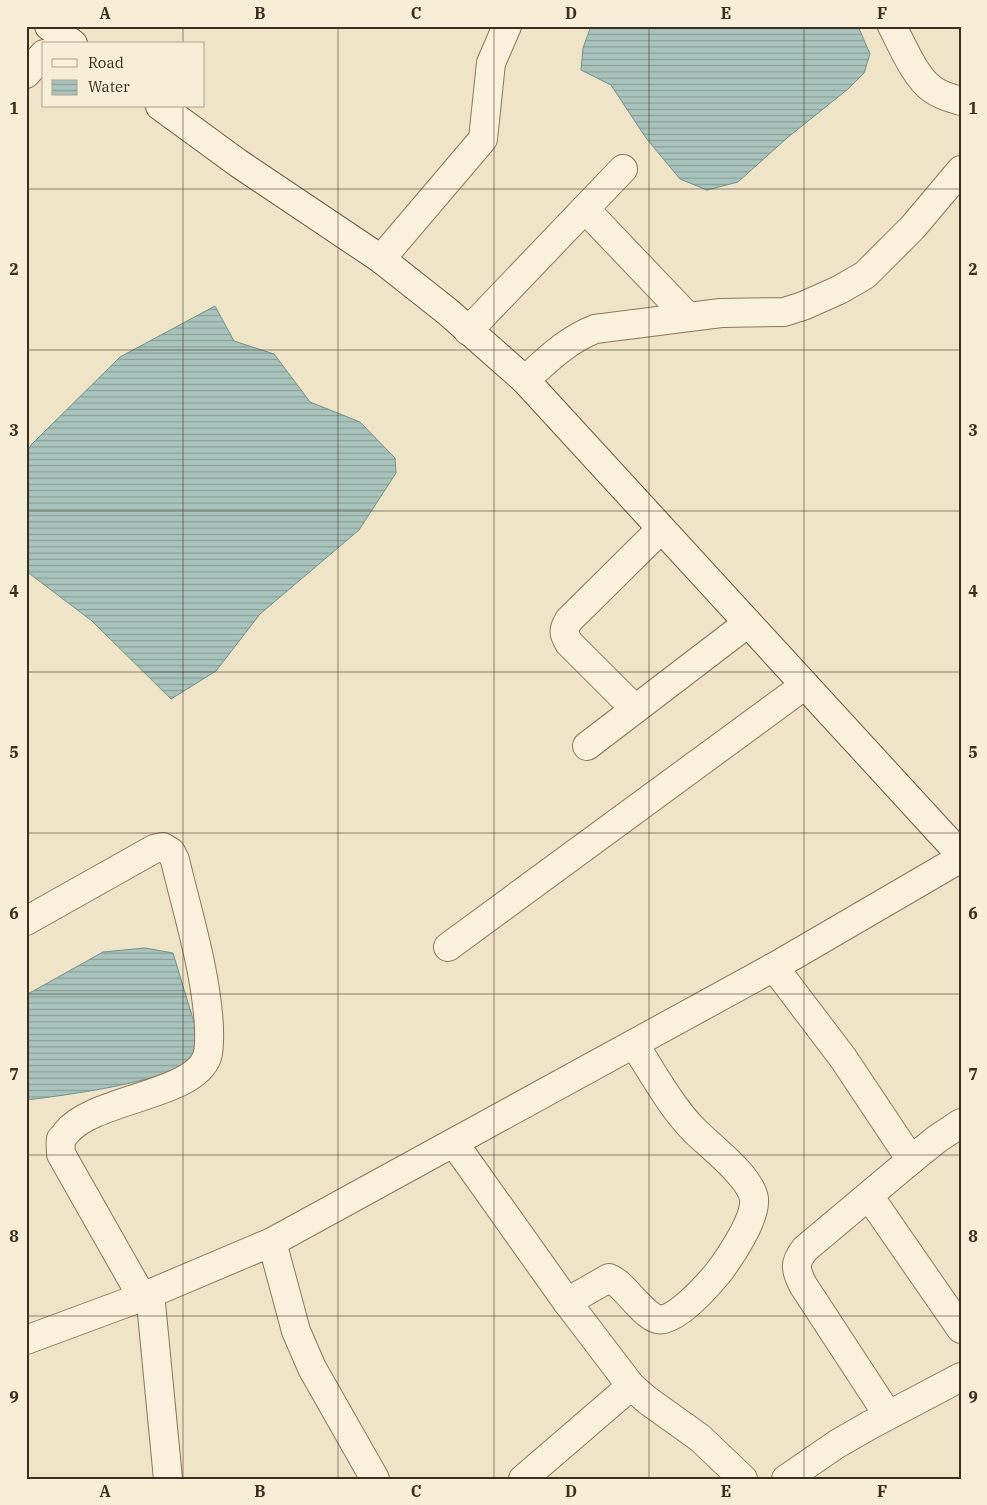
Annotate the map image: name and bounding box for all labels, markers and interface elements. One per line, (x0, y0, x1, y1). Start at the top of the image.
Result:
text: A (99, 3, 111, 23)
text: B (254, 3, 266, 23)
text: C (411, 3, 421, 23)
text: D (565, 3, 577, 23)
text: E (721, 3, 731, 23)
text: F (877, 3, 887, 23)
legend (42, 42, 205, 108)
text: Road (88, 53, 124, 72)
text: Water (88, 77, 130, 96)
text: 1 (9, 98, 19, 118)
text: 1 (968, 98, 978, 118)
text: 2 (9, 259, 19, 279)
text: 2 (968, 259, 978, 279)
text: 3 (9, 420, 19, 440)
text: 3 (968, 420, 978, 440)
text: 4 (9, 581, 19, 601)
text: 4 (968, 581, 978, 601)
text: 5 (9, 742, 19, 762)
text: 5 (968, 742, 978, 762)
text: 6 (9, 903, 19, 923)
text: 6 (968, 903, 978, 923)
text: 7 (9, 1064, 19, 1084)
text: 7 (968, 1064, 978, 1084)
text: 8 (9, 1226, 19, 1246)
text: 8 (968, 1226, 978, 1246)
text: 9 (9, 1387, 19, 1407)
text: 9 (968, 1387, 978, 1407)
text: A (99, 1481, 111, 1501)
text: B (254, 1481, 266, 1501)
text: C (411, 1481, 421, 1501)
text: D (565, 1481, 577, 1501)
text: E (721, 1481, 731, 1501)
text: F (877, 1481, 887, 1501)

